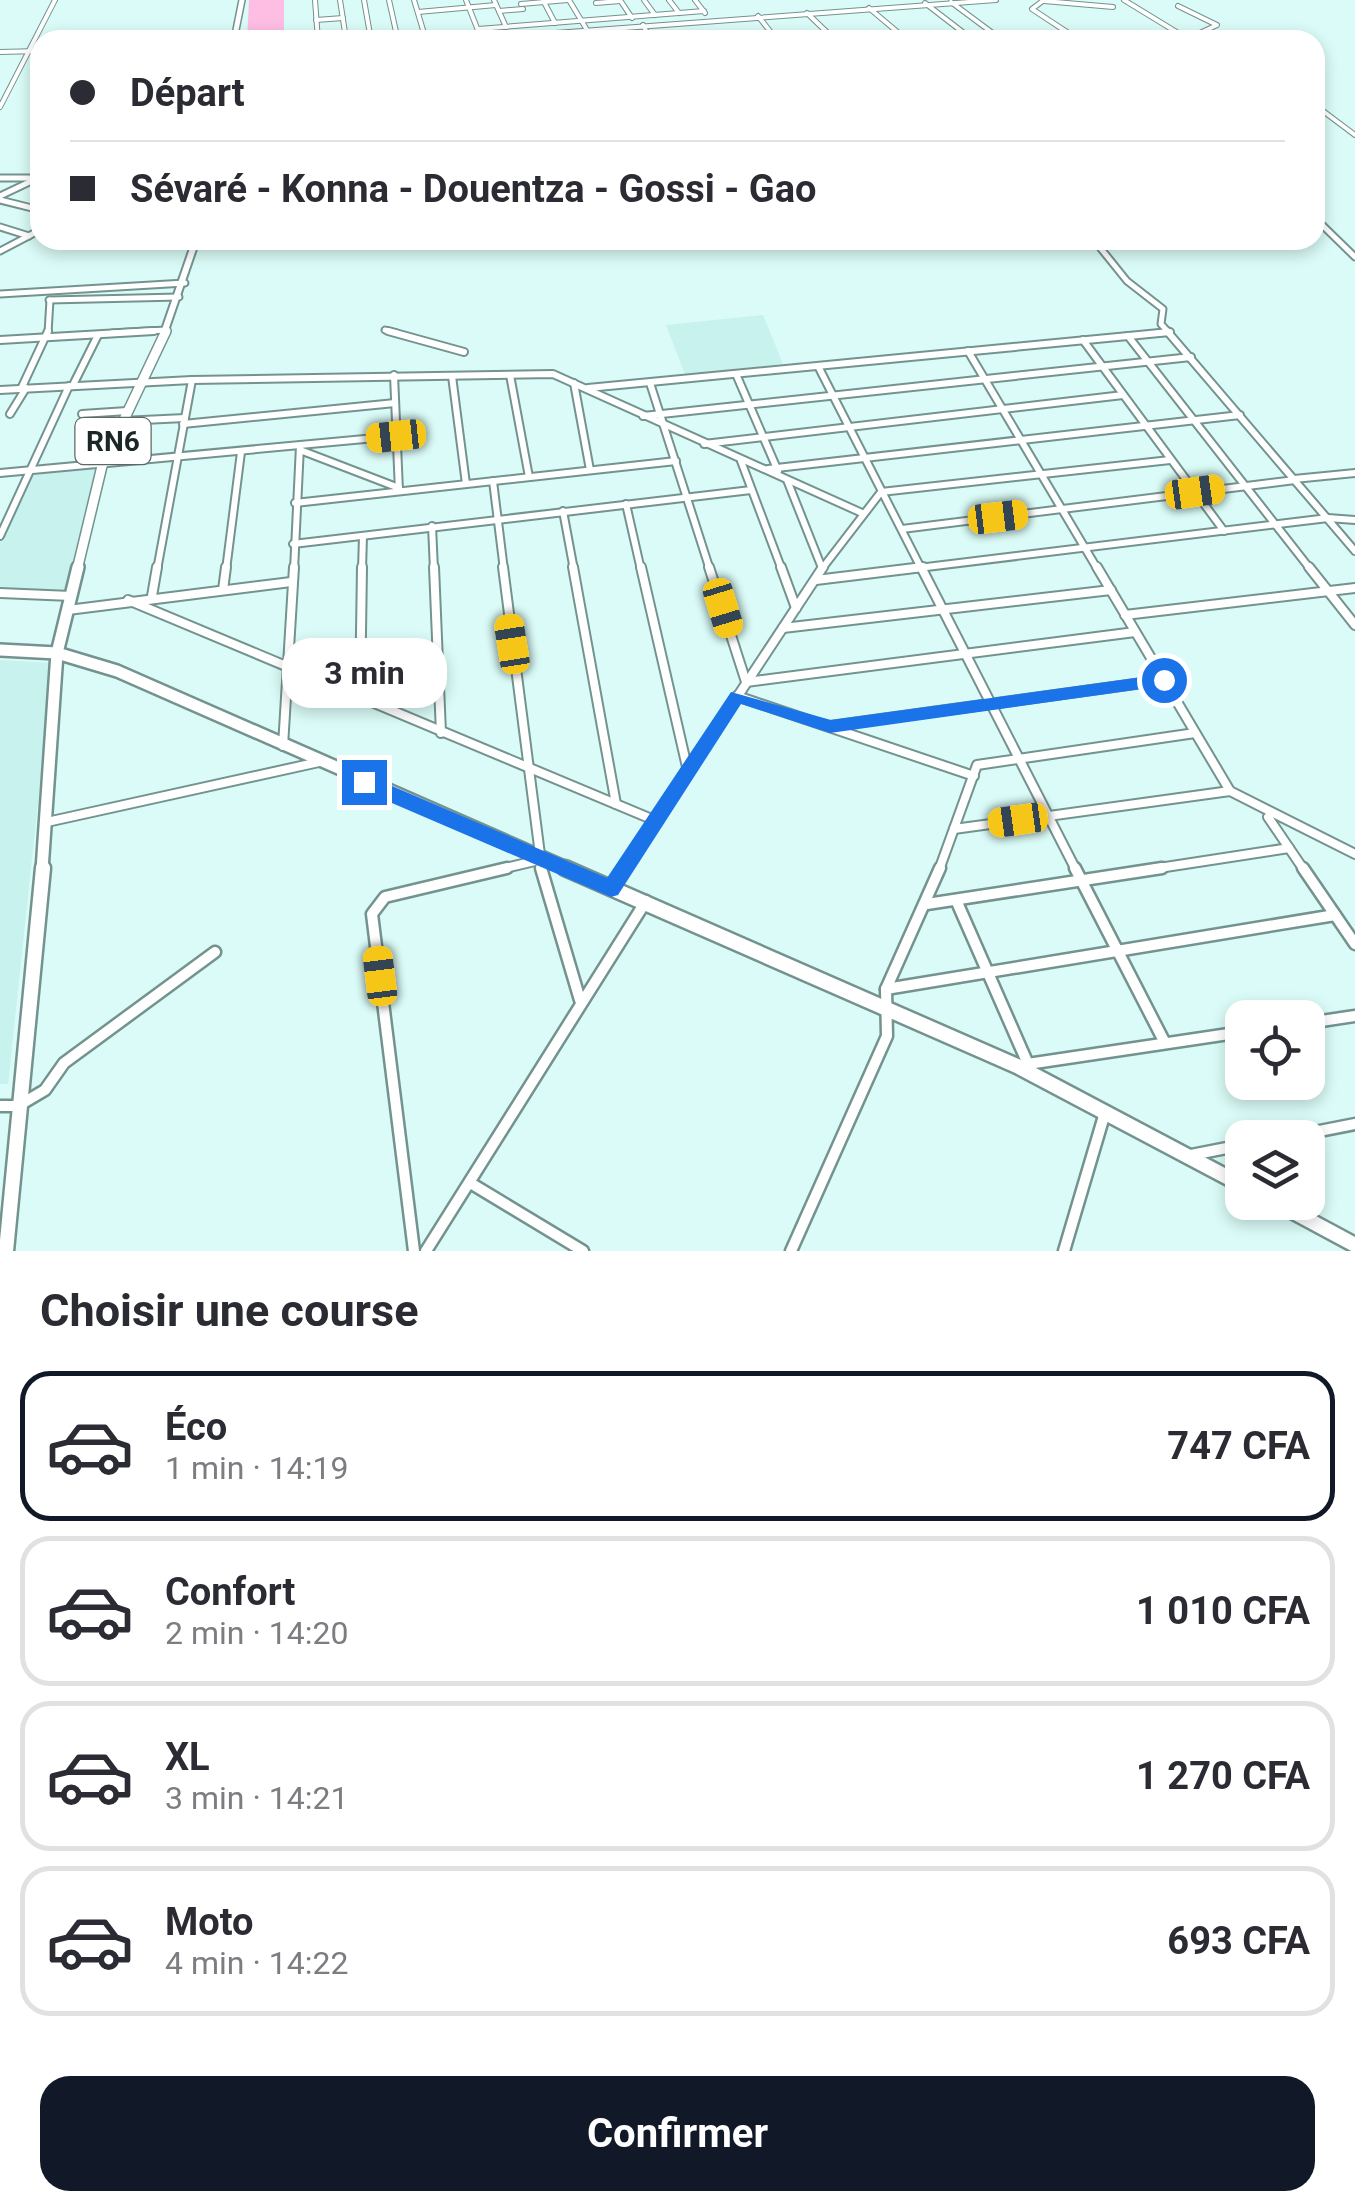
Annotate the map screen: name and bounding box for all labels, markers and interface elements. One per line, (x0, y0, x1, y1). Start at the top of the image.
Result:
text: Départ (130, 71, 245, 115)
text: Sévaré - Konna - Douentza - Gossi - Gao (130, 167, 816, 211)
road number: RN6 (76, 418, 150, 464)
car (365, 418, 427, 454)
car (1163, 473, 1227, 511)
car (966, 498, 1030, 536)
car (700, 575, 746, 641)
car (492, 612, 532, 676)
callout: 3 min (282, 637, 446, 707)
text: 3 min (324, 654, 405, 692)
route start (1142, 658, 1187, 703)
route end (342, 760, 387, 805)
car (986, 801, 1050, 839)
car (361, 944, 399, 1008)
map controls (1225, 1000, 1325, 1220)
button: locate (1225, 1000, 1325, 1100)
button: layers (1225, 1120, 1325, 1220)
text: Choisir une course (40, 1284, 419, 1337)
icon: car (45, 1401, 135, 1491)
text: Éco (165, 1405, 227, 1449)
text: 747 CFA (1167, 1424, 1310, 1468)
text: 1 min · 14:19 (165, 1449, 348, 1487)
icon: car (45, 1566, 135, 1656)
text: Confort (165, 1570, 295, 1614)
text: 1 010 CFA (1136, 1589, 1310, 1633)
text: 2 min · 14:20 (165, 1614, 348, 1652)
icon: car (45, 1731, 135, 1821)
text: XL (165, 1735, 210, 1779)
text: 1 270 CFA (1136, 1754, 1310, 1798)
text: 3 min · 14:21 (165, 1779, 348, 1817)
icon: car (45, 1896, 135, 1986)
text: Moto (165, 1900, 254, 1944)
text: 693 CFA (1167, 1919, 1310, 1963)
text: 4 min · 14:22 (165, 1944, 348, 1982)
button: Confirmer (40, 2076, 1315, 2191)

